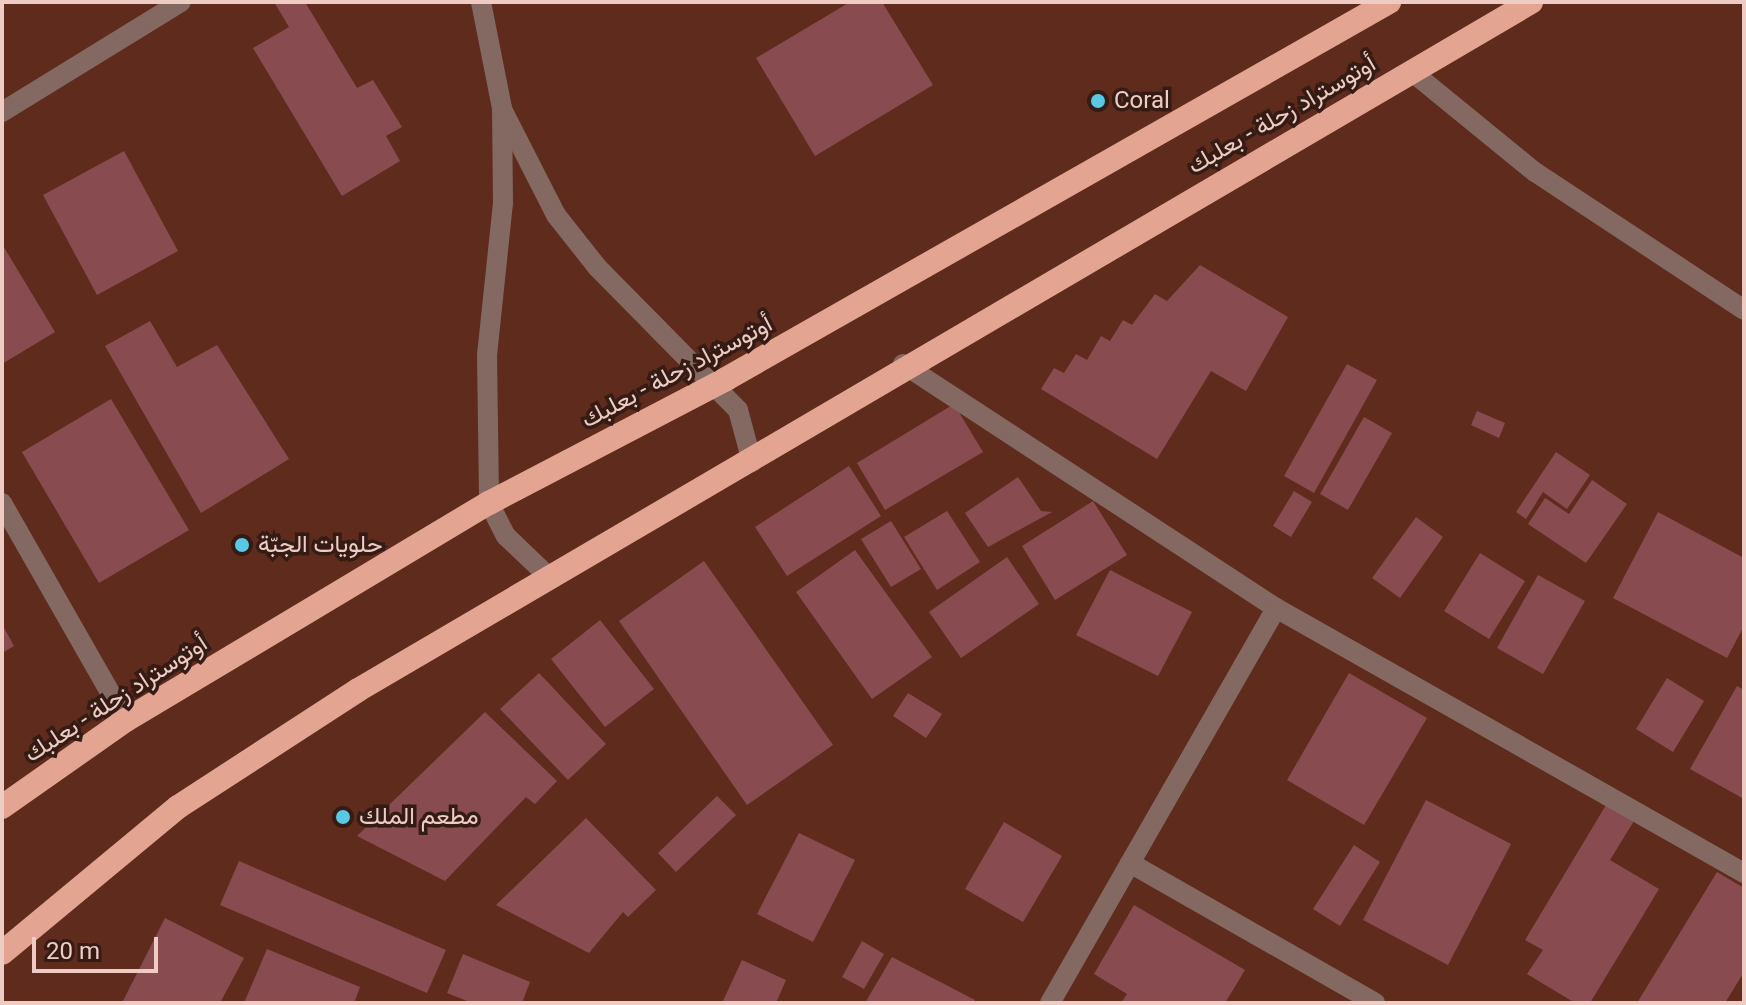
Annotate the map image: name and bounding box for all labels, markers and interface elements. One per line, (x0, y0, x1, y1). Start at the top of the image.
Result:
street label: أوتوستراد زحلة - بعلبك (1183, 50, 1381, 180)
place label: Coral (1114, 87, 1170, 115)
marker: Coral (1089, 92, 1107, 110)
street label: أوتوستراد زحلة - بعلبك (577, 310, 777, 434)
place label: حلويات الجبّة (258, 531, 383, 559)
marker: حلويات الجبّة (233, 536, 251, 554)
street label: أوتوستراد زحلة - بعلبك (19, 629, 213, 769)
place label: مطعم الملك (359, 803, 479, 831)
marker: مطعم الملك (334, 808, 352, 826)
scale bar (36, 921, 162, 971)
text: 20 m (46, 937, 100, 965)

